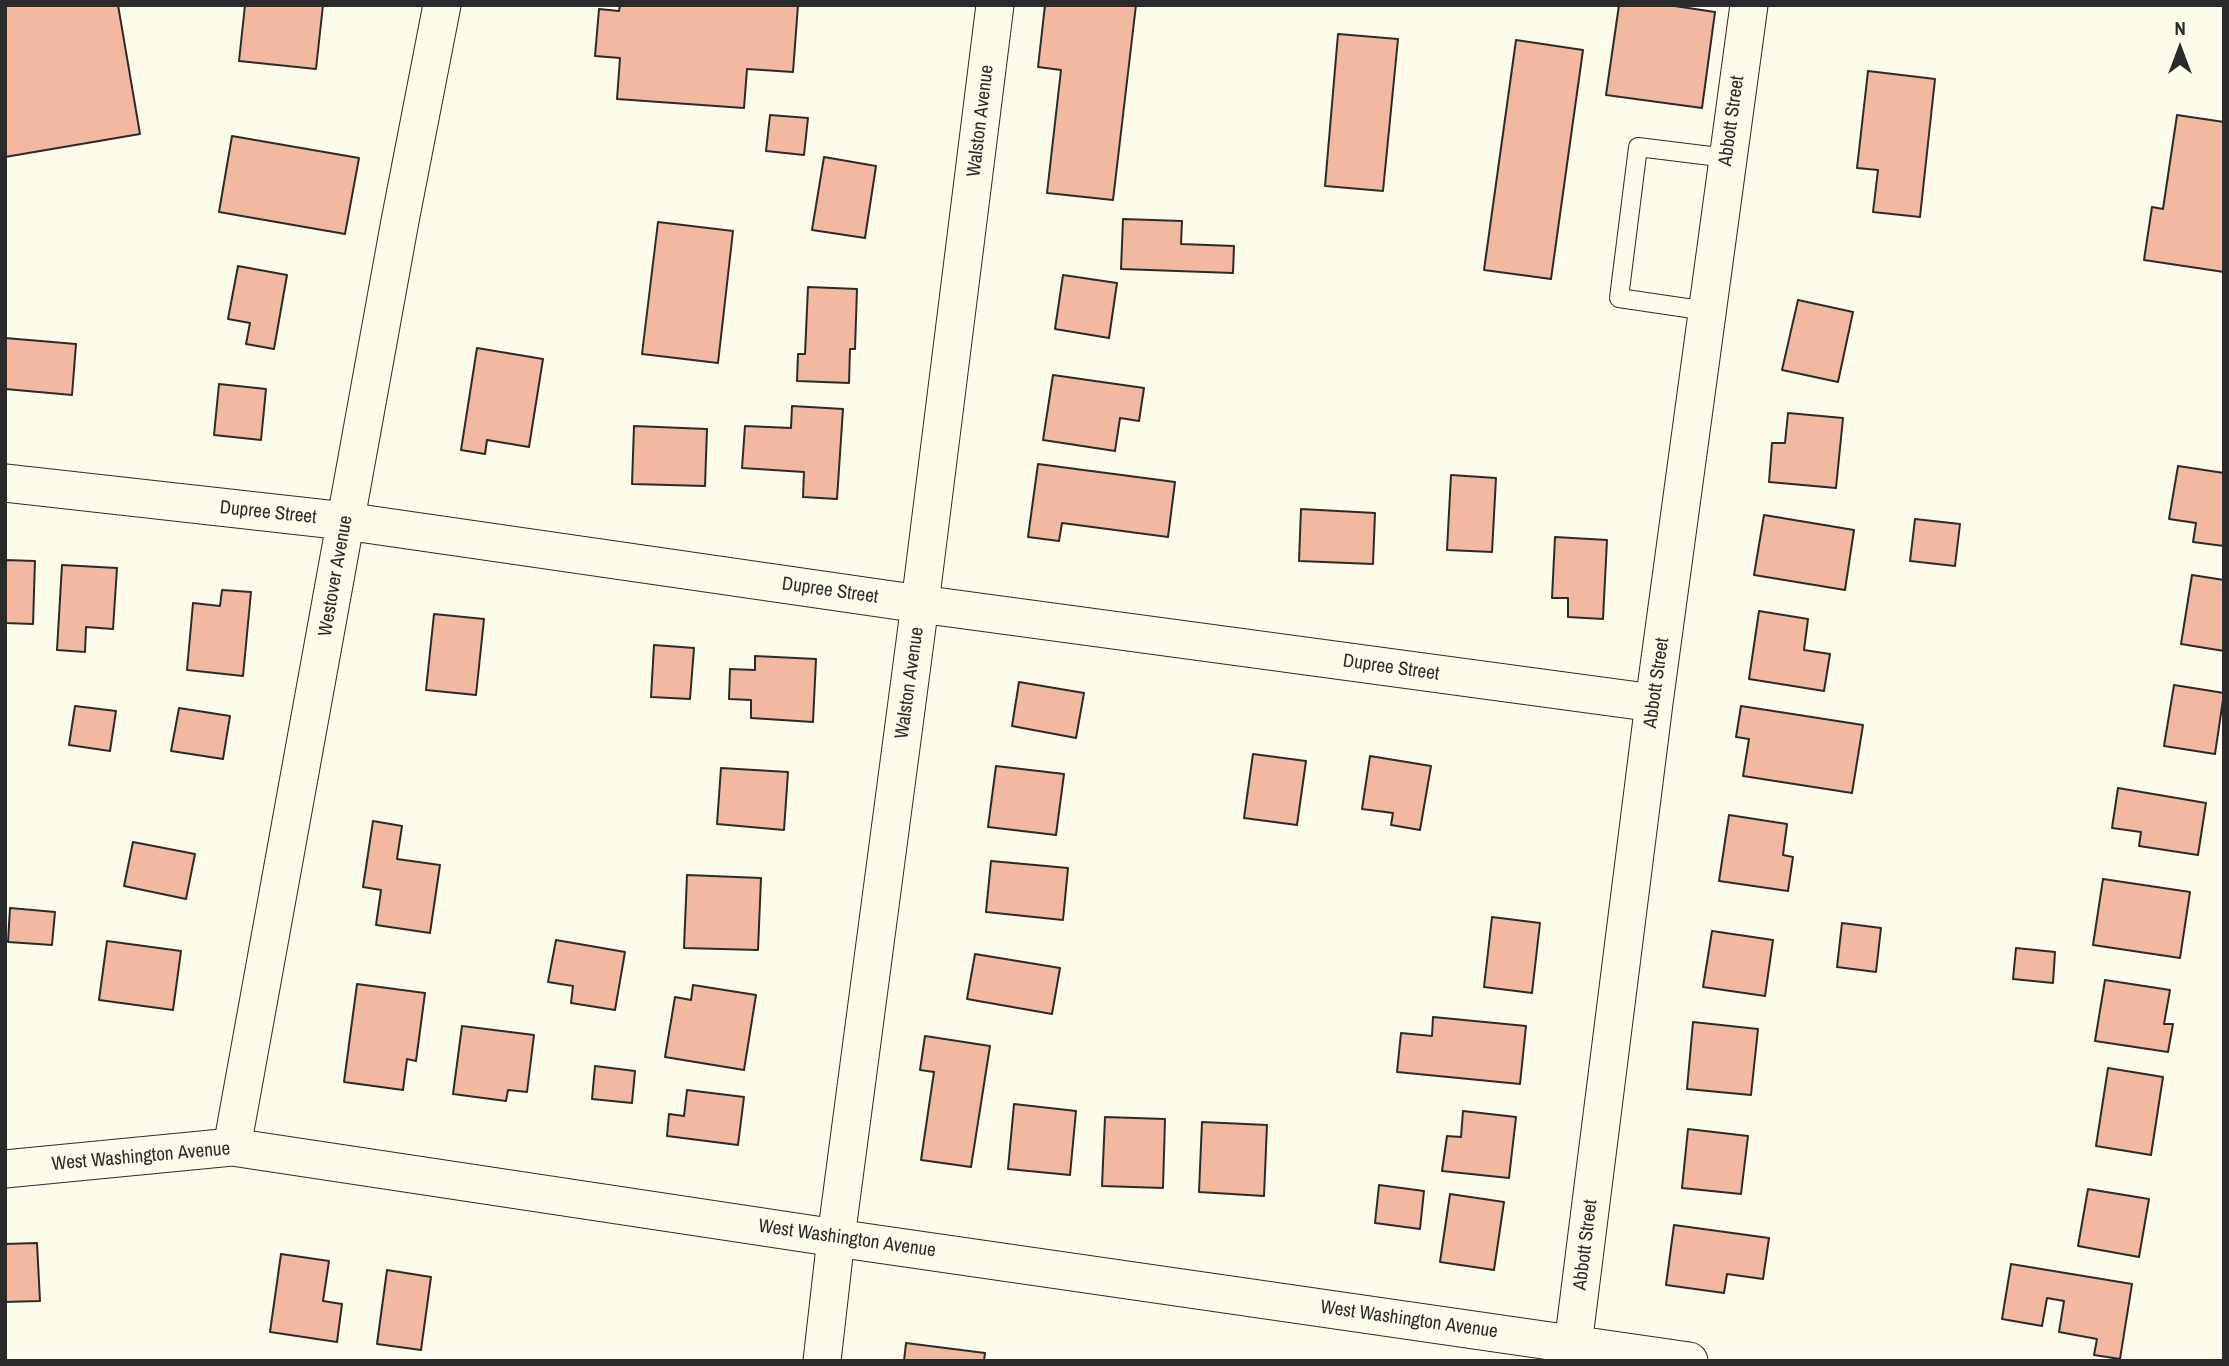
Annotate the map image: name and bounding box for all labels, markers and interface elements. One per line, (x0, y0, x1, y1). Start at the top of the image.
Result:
north arrow (2145, 14, 2215, 84)
text: N (2174, 15, 2186, 41)
street label: Walston Avenue (963, 64, 999, 178)
street label: Abbott Street (1714, 74, 1750, 168)
street label: Dupree Street (219, 497, 317, 529)
street label: Westover Avenue (314, 514, 358, 638)
street label: Dupree Street (780, 573, 880, 609)
street label: Walston Avenue (891, 626, 929, 740)
street label: Abbott Street (1639, 636, 1675, 730)
street label: Dupree Street (1341, 650, 1441, 686)
street label: West Washington Avenue (51, 1138, 231, 1176)
street label: Abbott Street (1569, 1198, 1603, 1292)
street label: West Washington Avenue (757, 1215, 937, 1263)
street label: West Washington Avenue (1319, 1296, 1499, 1344)

